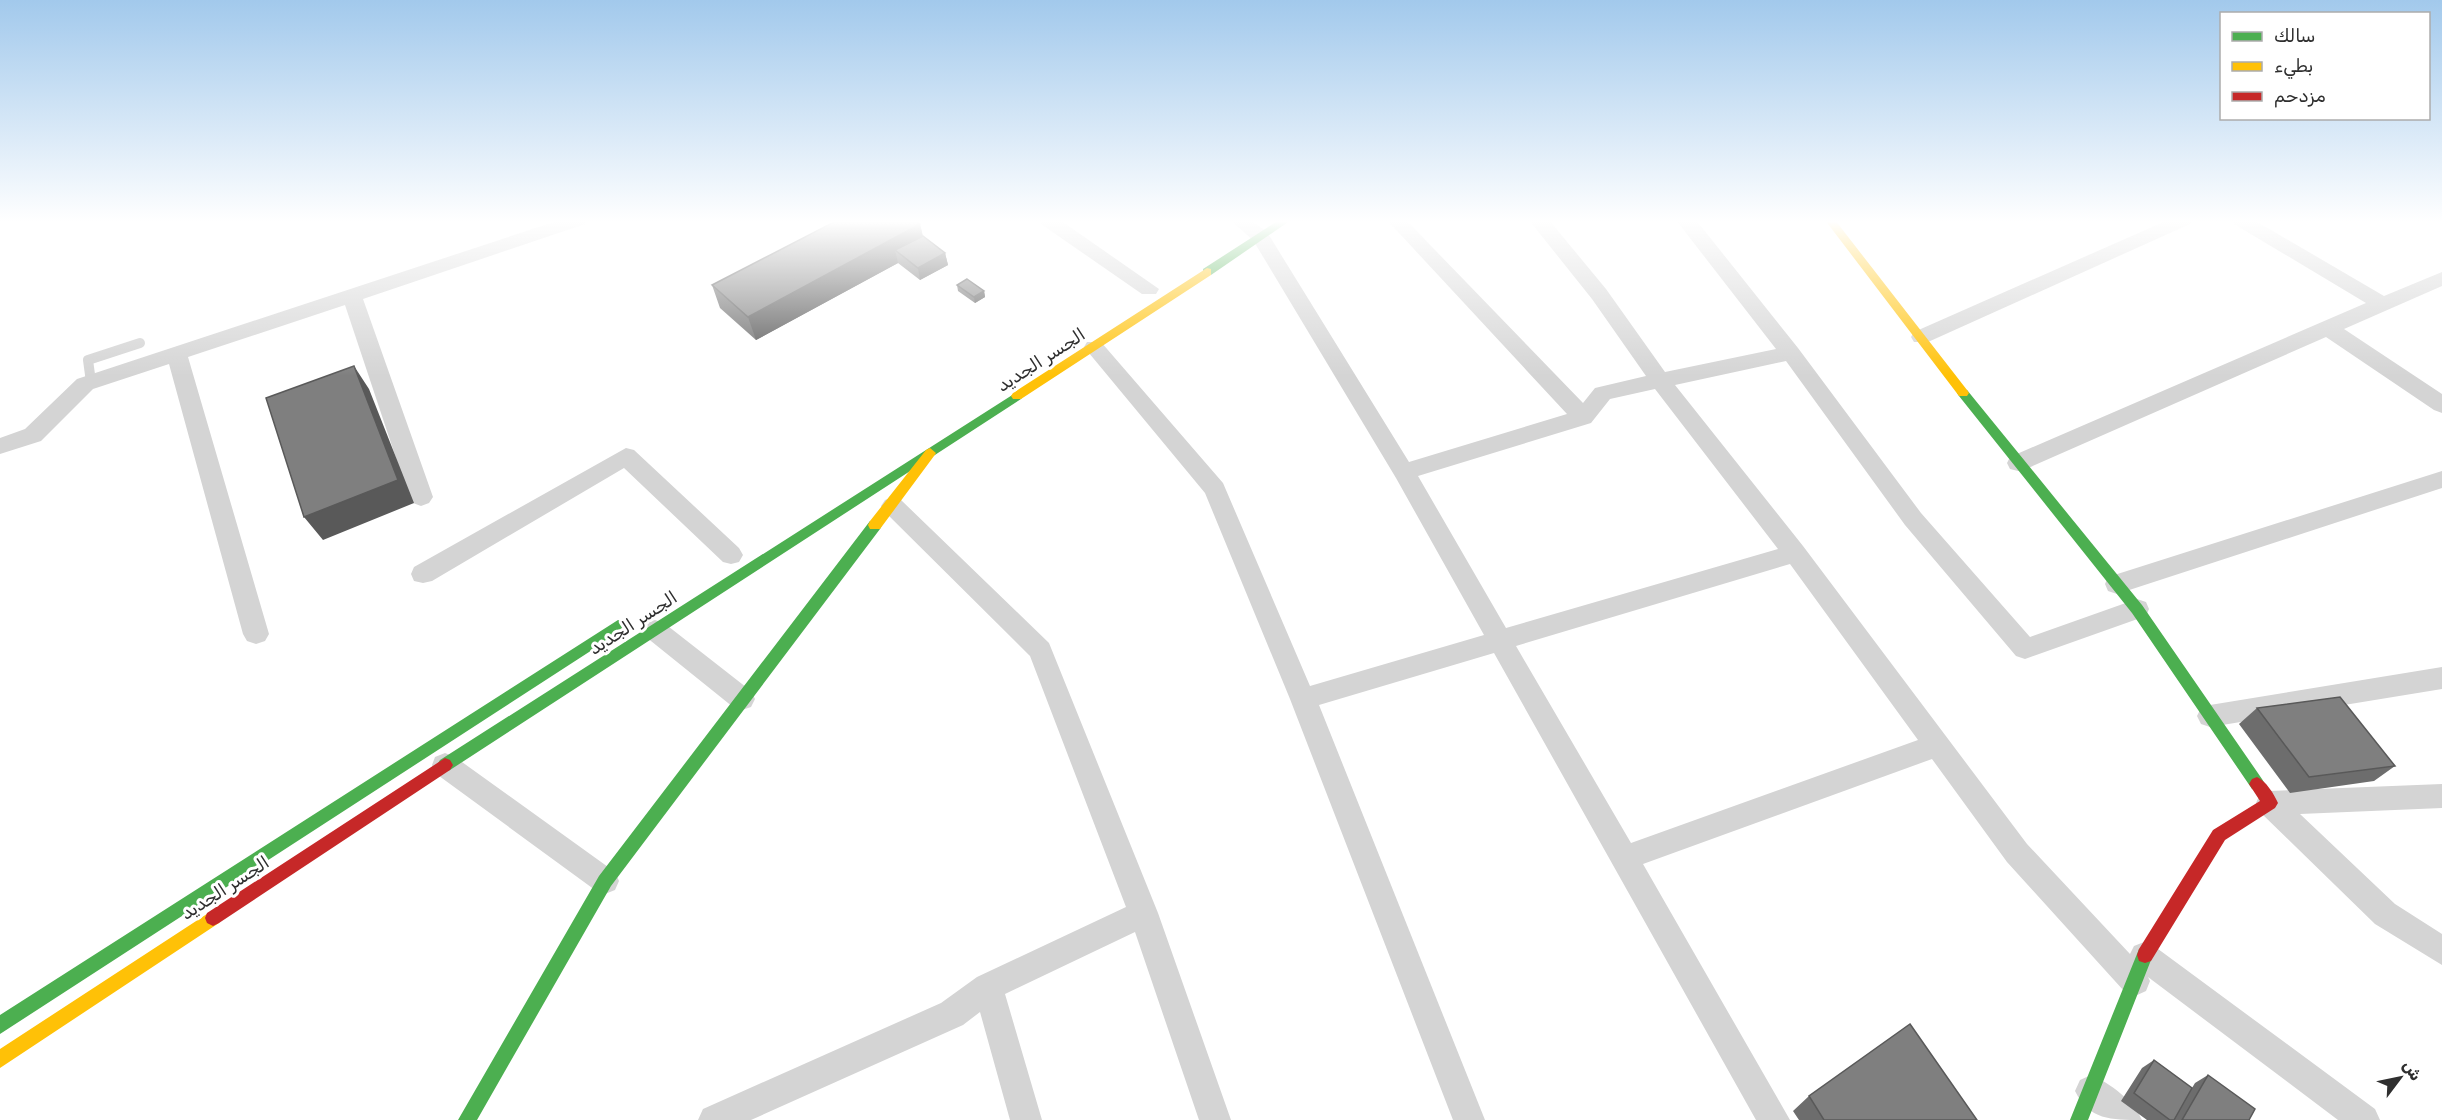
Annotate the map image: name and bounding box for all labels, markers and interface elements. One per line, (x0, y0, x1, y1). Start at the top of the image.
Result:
legend (2220, 12, 2430, 120)
text: سالك (2274, 25, 2315, 47)
text: بطيء (2274, 55, 2313, 79)
text: مزدحم (2274, 85, 2326, 108)
street label: الجسر الجديد (993, 323, 1089, 397)
street label: الجسر الجديد (585, 586, 681, 660)
street label: الجسر الجديد (177, 851, 273, 925)
north arrow (2370, 1048, 2430, 1108)
text: ش (2399, 1057, 2426, 1084)

